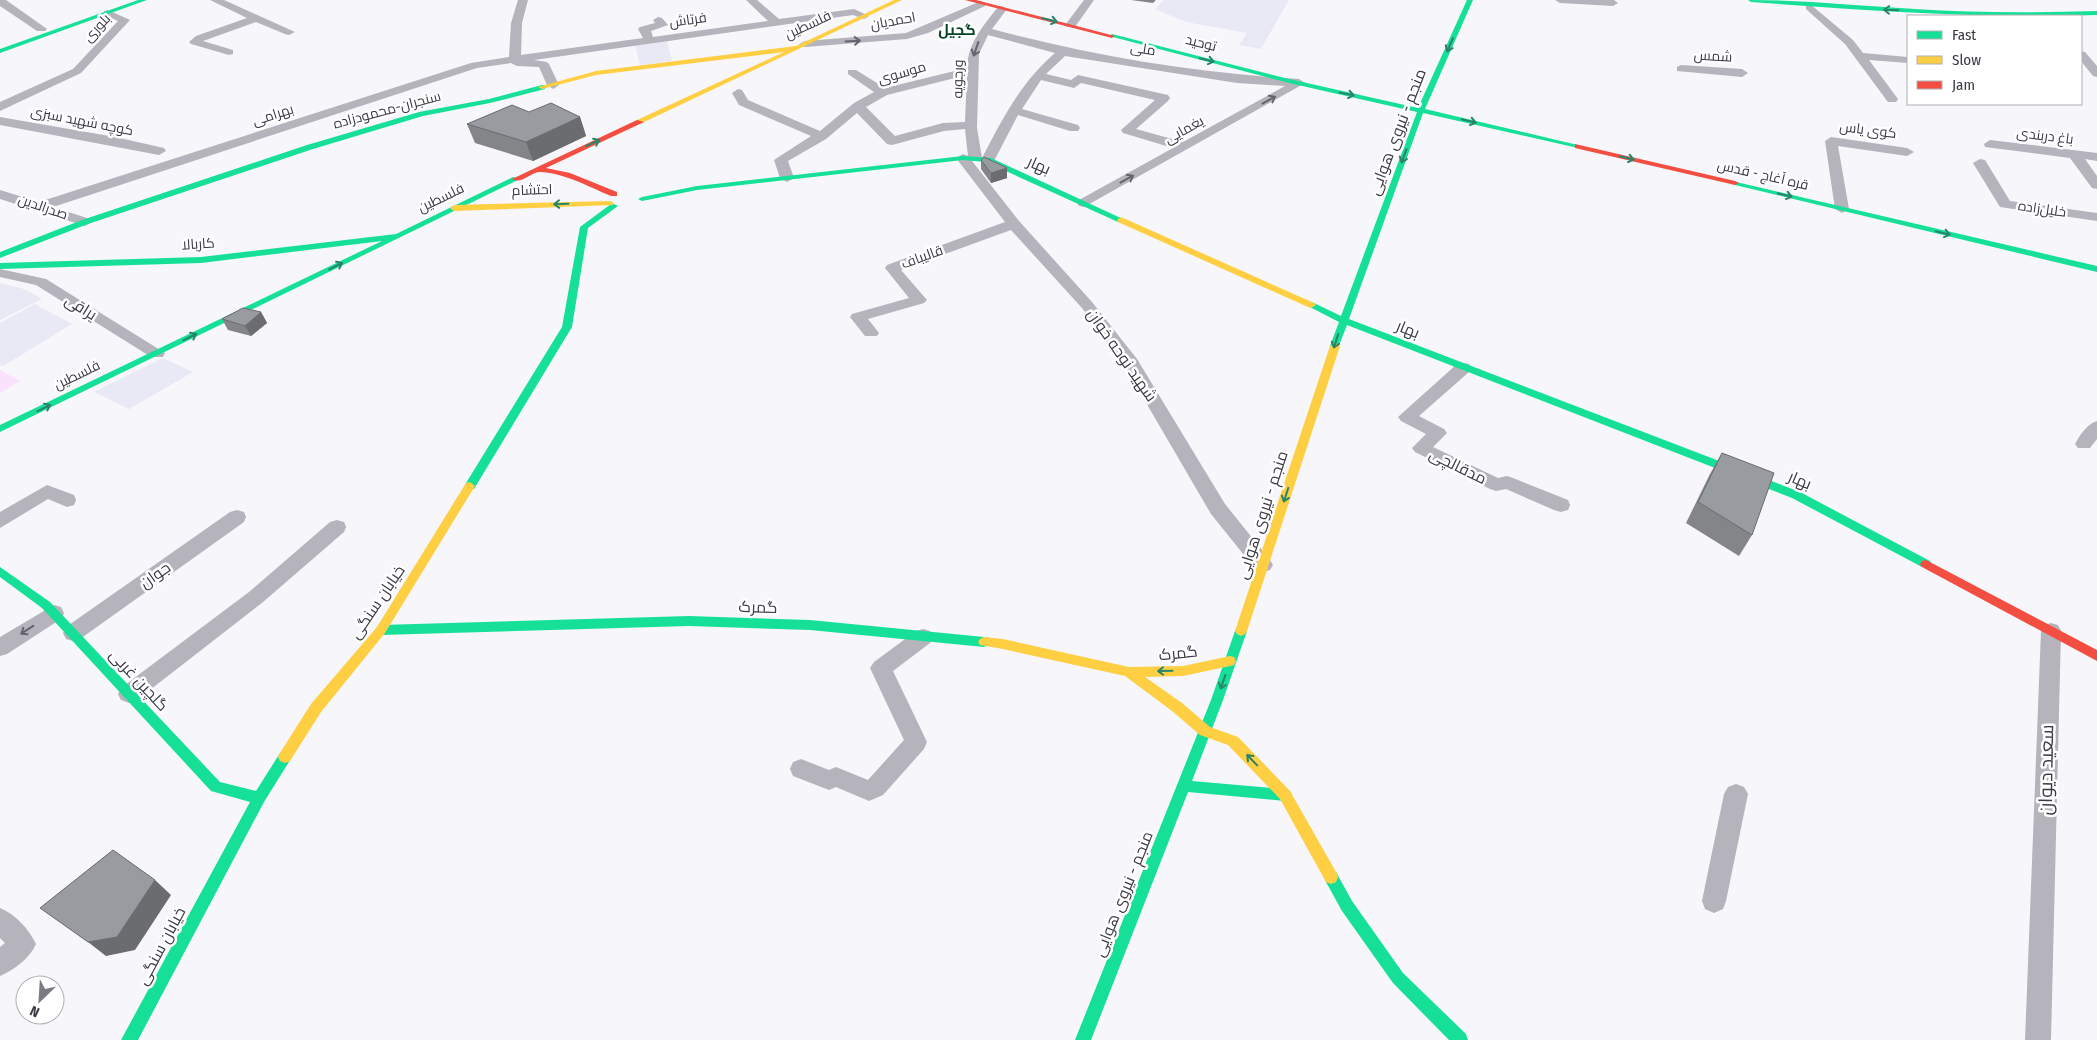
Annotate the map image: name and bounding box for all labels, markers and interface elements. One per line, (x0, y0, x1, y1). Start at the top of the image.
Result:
one-way arrow (1883, 6, 1899, 15)
street label: فلسطین (782, 7, 834, 43)
street label: فرتاش (668, 9, 708, 31)
street label: احمدیان (869, 9, 917, 33)
street label: بلوری (80, 10, 114, 46)
legend (1907, 15, 2082, 105)
one-way arrow (1041, 16, 1057, 25)
district label: گجیل (938, 21, 976, 39)
text: Fast (1952, 26, 1976, 44)
street label: توحید (1184, 31, 1218, 55)
one-way arrow (845, 37, 861, 46)
one-way arrow (1445, 37, 1455, 52)
street label: ملی (1129, 39, 1157, 59)
one-way arrow (971, 41, 980, 56)
street label: شمس (1693, 47, 1733, 65)
text: Slow (1952, 51, 1981, 69)
one-way arrow (1199, 56, 1215, 65)
street label: موسوی (876, 58, 928, 88)
street label: ورجویه (949, 59, 967, 99)
street label: منجم - نیروی هوایی (1364, 66, 1432, 199)
text: Jam (1952, 76, 1975, 94)
street label: سنجران-محمودزاده (331, 87, 443, 133)
one-way arrow (1338, 89, 1354, 99)
one-way arrow (1261, 95, 1276, 105)
street label: بهرامی (250, 100, 296, 130)
street label: کوچه شهید سبزی (29, 103, 135, 140)
street label: یغمایی (1161, 112, 1207, 148)
one-way arrow (1460, 117, 1476, 126)
street label: کوی یاس (1838, 118, 1898, 142)
street label: باغ دربندی (2016, 124, 2074, 148)
one-way arrow (585, 137, 600, 147)
one-way arrow (1399, 147, 1408, 163)
street label: بهار (1023, 151, 1054, 179)
one-way arrow (1618, 154, 1634, 163)
street label: قره آغاج - قدس (1716, 156, 1810, 194)
one-way arrow (1119, 174, 1133, 184)
street label: فلسطین (415, 180, 467, 216)
street label: احتشام (511, 181, 553, 200)
street label: صدرالدین (16, 191, 70, 223)
one-way arrow (1776, 191, 1792, 200)
street label: خلیل‌زاده (2017, 197, 2067, 221)
one-way arrow (554, 200, 570, 209)
one-way arrow (1935, 229, 1951, 238)
street label: کاربالا (181, 234, 215, 254)
street label: قالیباف (899, 242, 945, 272)
one-way arrow (328, 261, 343, 270)
street label: یراقی (61, 290, 101, 325)
street label: شهید نوحه خوان (1082, 305, 1161, 406)
street label: بهار (1392, 315, 1423, 343)
one-way arrow (182, 332, 197, 341)
one-way arrow (1331, 333, 1341, 349)
street label: فلسطین (51, 357, 103, 393)
one-way arrow (36, 403, 51, 412)
street label: مدقالچی (1425, 444, 1490, 490)
street label: منجم - نیروی هوایی (1232, 448, 1294, 582)
street label: بهار (1784, 466, 1815, 494)
one-way arrow (1281, 487, 1290, 503)
street label: جوان (136, 558, 175, 593)
street label: خیابان سنگی (345, 561, 410, 643)
street label: گمرک (738, 597, 778, 617)
one-way arrow (20, 625, 34, 635)
street label: گمرک (1158, 642, 1198, 664)
street label: گلچین غربی (104, 645, 172, 716)
one-way arrow (1157, 667, 1173, 676)
one-way arrow (1218, 674, 1227, 690)
street label: سعید دیوان (2034, 724, 2058, 816)
one-way arrow (1246, 754, 1258, 766)
street label: منجم - نیروی هوایی (1089, 828, 1159, 960)
street label: خیابان سنگی (133, 904, 190, 989)
north arrow (15, 975, 65, 1025)
text: N (27, 1002, 42, 1021)

